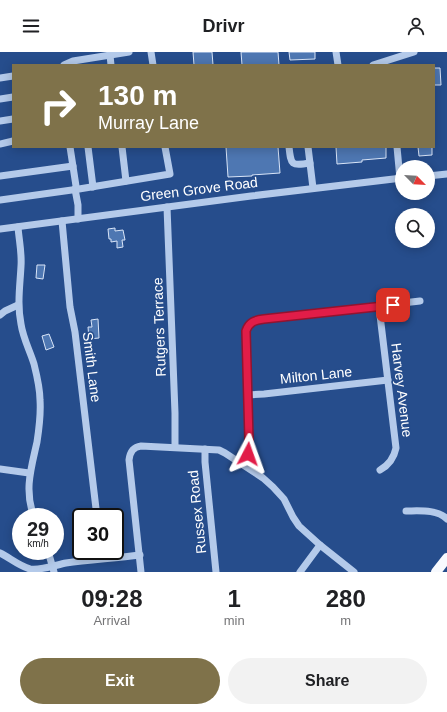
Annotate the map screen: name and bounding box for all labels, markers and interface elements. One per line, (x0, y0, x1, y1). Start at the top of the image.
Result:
icon: menu (20, 15, 42, 37)
icon: person (405, 15, 427, 37)
text: Drivr (202, 16, 245, 36)
icon: right (32, 80, 84, 132)
text: 130 m (98, 80, 177, 111)
text: Murray Lane (98, 113, 199, 133)
north arrow (395, 160, 435, 200)
map controls (395, 160, 435, 248)
street label: Green Grove Road (139, 174, 259, 204)
button: search (395, 208, 435, 248)
street label: Rutgers Terrace (149, 277, 169, 377)
pin (376, 288, 410, 322)
icon: arrive (382, 294, 404, 316)
street label: Smith Lane (80, 331, 104, 403)
street label: Harvey Avenue (388, 342, 416, 438)
street label: Milton Lane (279, 363, 353, 387)
position arrow (227, 433, 269, 475)
street label: Russex Road (185, 469, 209, 555)
speed limit sign: 30 (72, 508, 124, 560)
text: 29 (27, 518, 49, 540)
text: km/h (27, 538, 49, 549)
text: 09:28 (81, 585, 143, 612)
text: 1 (227, 585, 241, 612)
text: 280 (326, 585, 366, 612)
text: Arrival (93, 613, 130, 628)
text: min (224, 613, 245, 628)
text: m (340, 613, 351, 628)
button: Exit (20, 658, 220, 704)
button: Share (228, 658, 427, 704)

